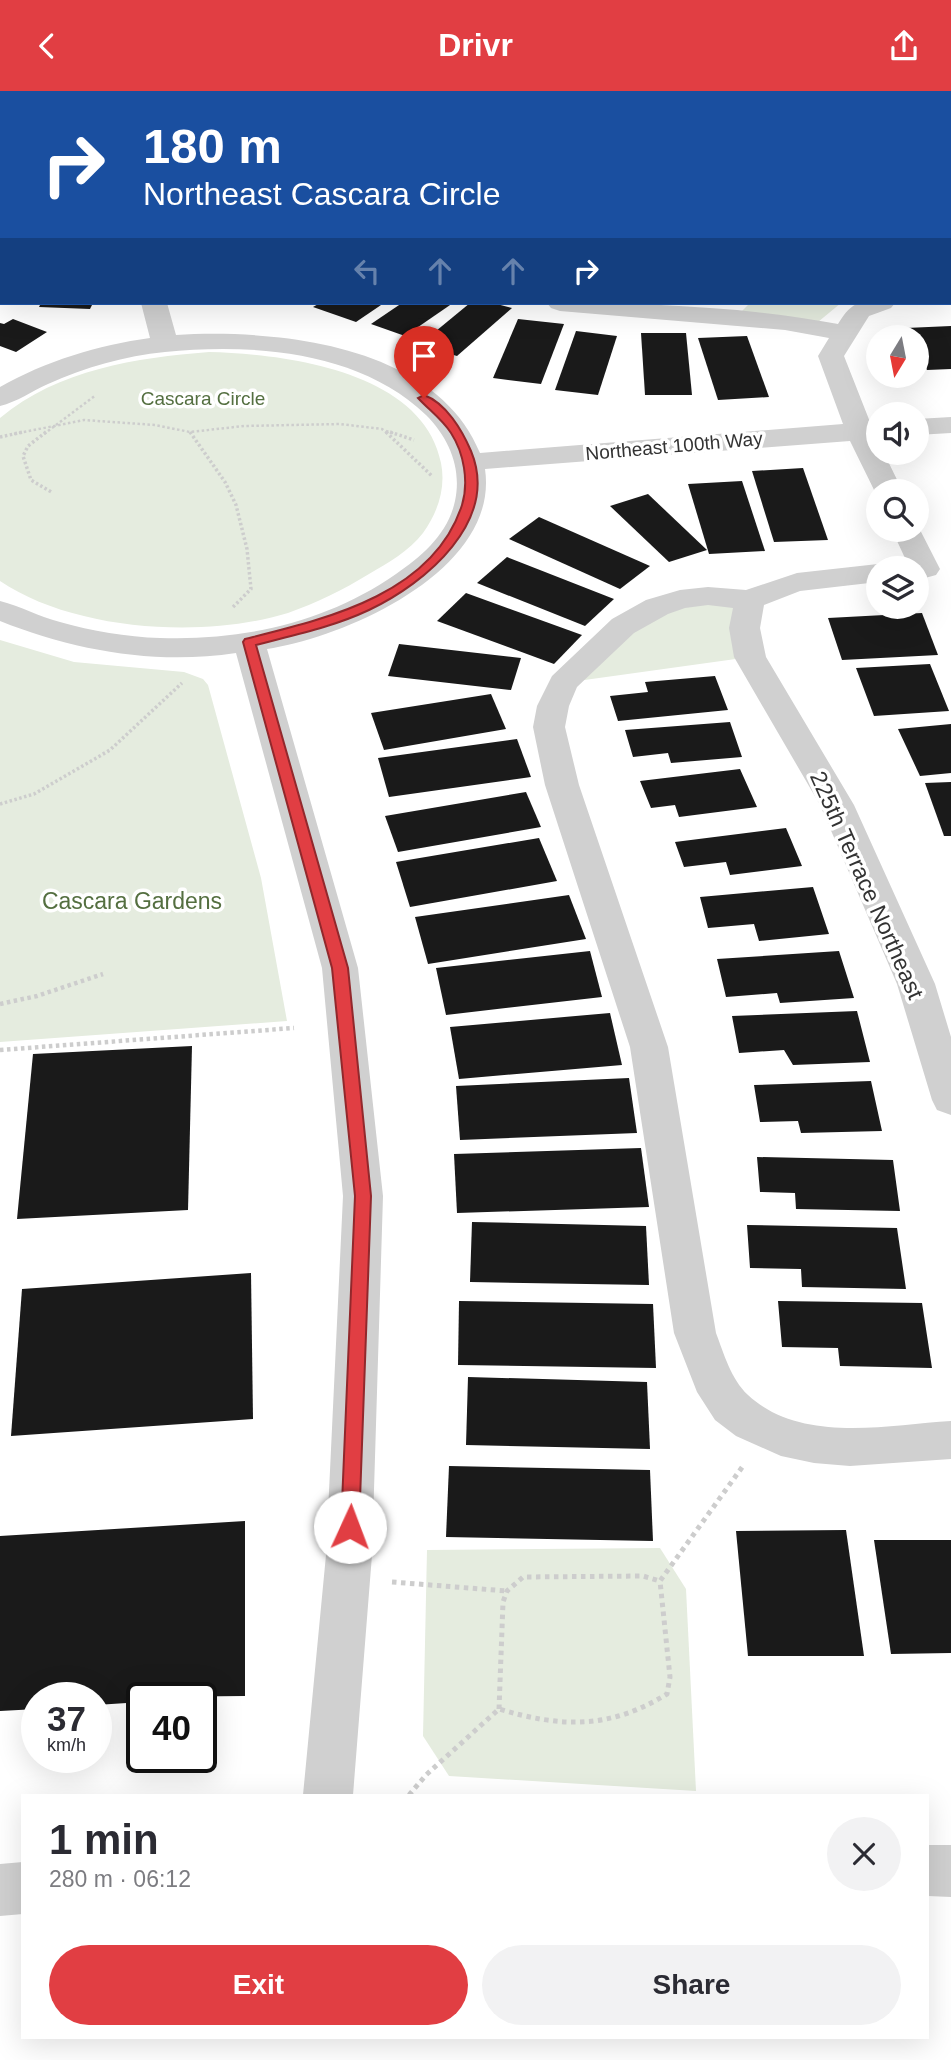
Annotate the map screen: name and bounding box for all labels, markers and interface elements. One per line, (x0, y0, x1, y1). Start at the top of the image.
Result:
icon: back (28, 27, 66, 65)
text: Drivr (438, 27, 513, 63)
icon: share (885, 27, 923, 65)
icon: right (28, 119, 119, 210)
text: 180 m (143, 119, 282, 173)
text: Northeast Cascara Circle (143, 176, 500, 212)
icon: left (348, 252, 386, 290)
icon: ahead (421, 252, 459, 290)
icon: ahead (494, 252, 532, 290)
icon: right (567, 252, 605, 290)
north arrow (866, 325, 929, 389)
map controls (866, 325, 929, 619)
pin (394, 326, 454, 398)
icon: arrive (405, 337, 443, 375)
park label: Cascara Circle (141, 388, 265, 409)
button: sound (866, 402, 929, 465)
street label: Northeast 100th Way (585, 428, 764, 464)
button: search (866, 479, 929, 542)
button: layers (866, 556, 929, 619)
street label: 225th Terrace Northeast (805, 767, 929, 1003)
park label: Cascara Gardens (42, 888, 222, 914)
position arrow (313, 1490, 387, 1564)
speed limit sign: 40 (126, 1682, 217, 1773)
text: 37 (47, 1699, 86, 1738)
text: km/h (47, 1735, 86, 1755)
text: 1 min (49, 1816, 159, 1863)
button: close (827, 1817, 901, 1891)
text: 280 m · 06:12 (49, 1866, 191, 1892)
button: Exit (49, 1945, 468, 2025)
button: Share (482, 1945, 901, 2025)

